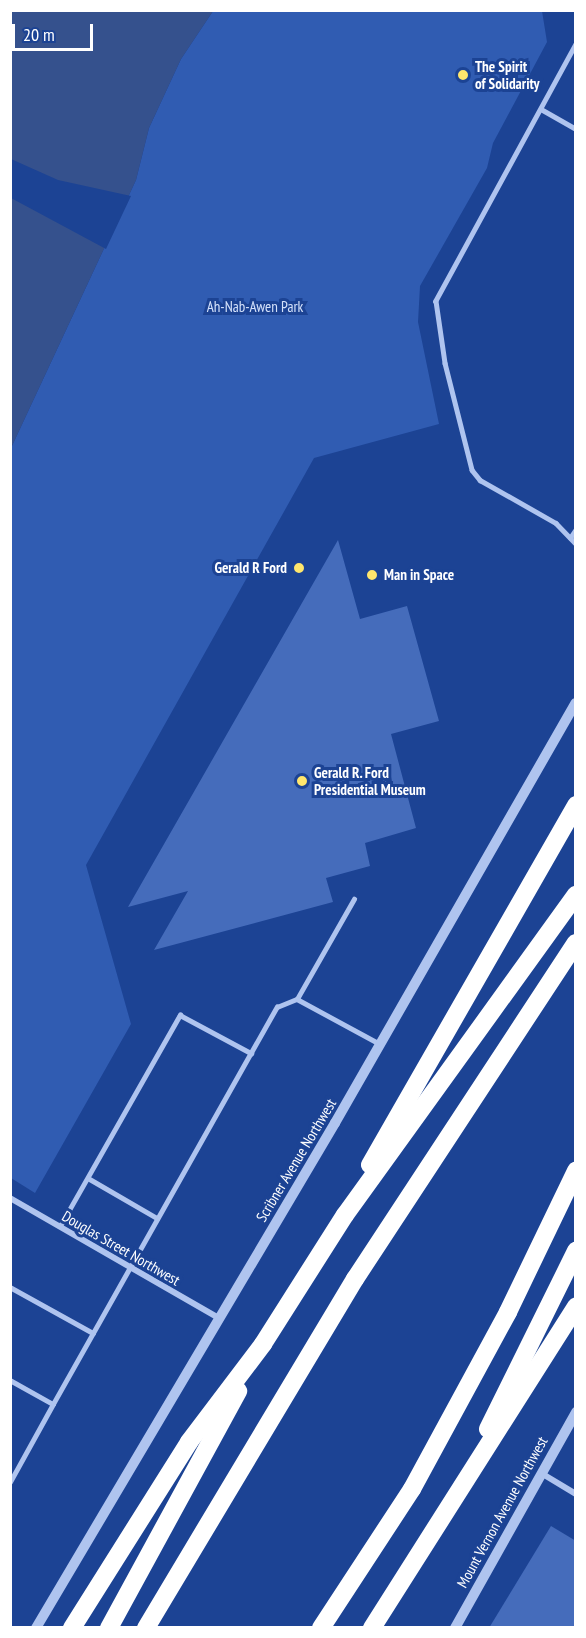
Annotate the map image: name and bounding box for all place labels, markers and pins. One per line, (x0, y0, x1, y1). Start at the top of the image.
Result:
place label: The Spirit of Solidarity (475, 57, 540, 92)
marker: The Spirit of Solidarity (456, 68, 470, 82)
place label: Gerald R Ford (214, 559, 287, 577)
marker: Gerald R Ford (292, 561, 306, 575)
place label: Man in Space (384, 566, 454, 584)
marker: Man in Space (365, 568, 379, 582)
place label: Gerald R. Ford Presidential Museum (314, 763, 426, 798)
marker: Gerald R. Ford Presidential Museum (295, 774, 309, 788)

